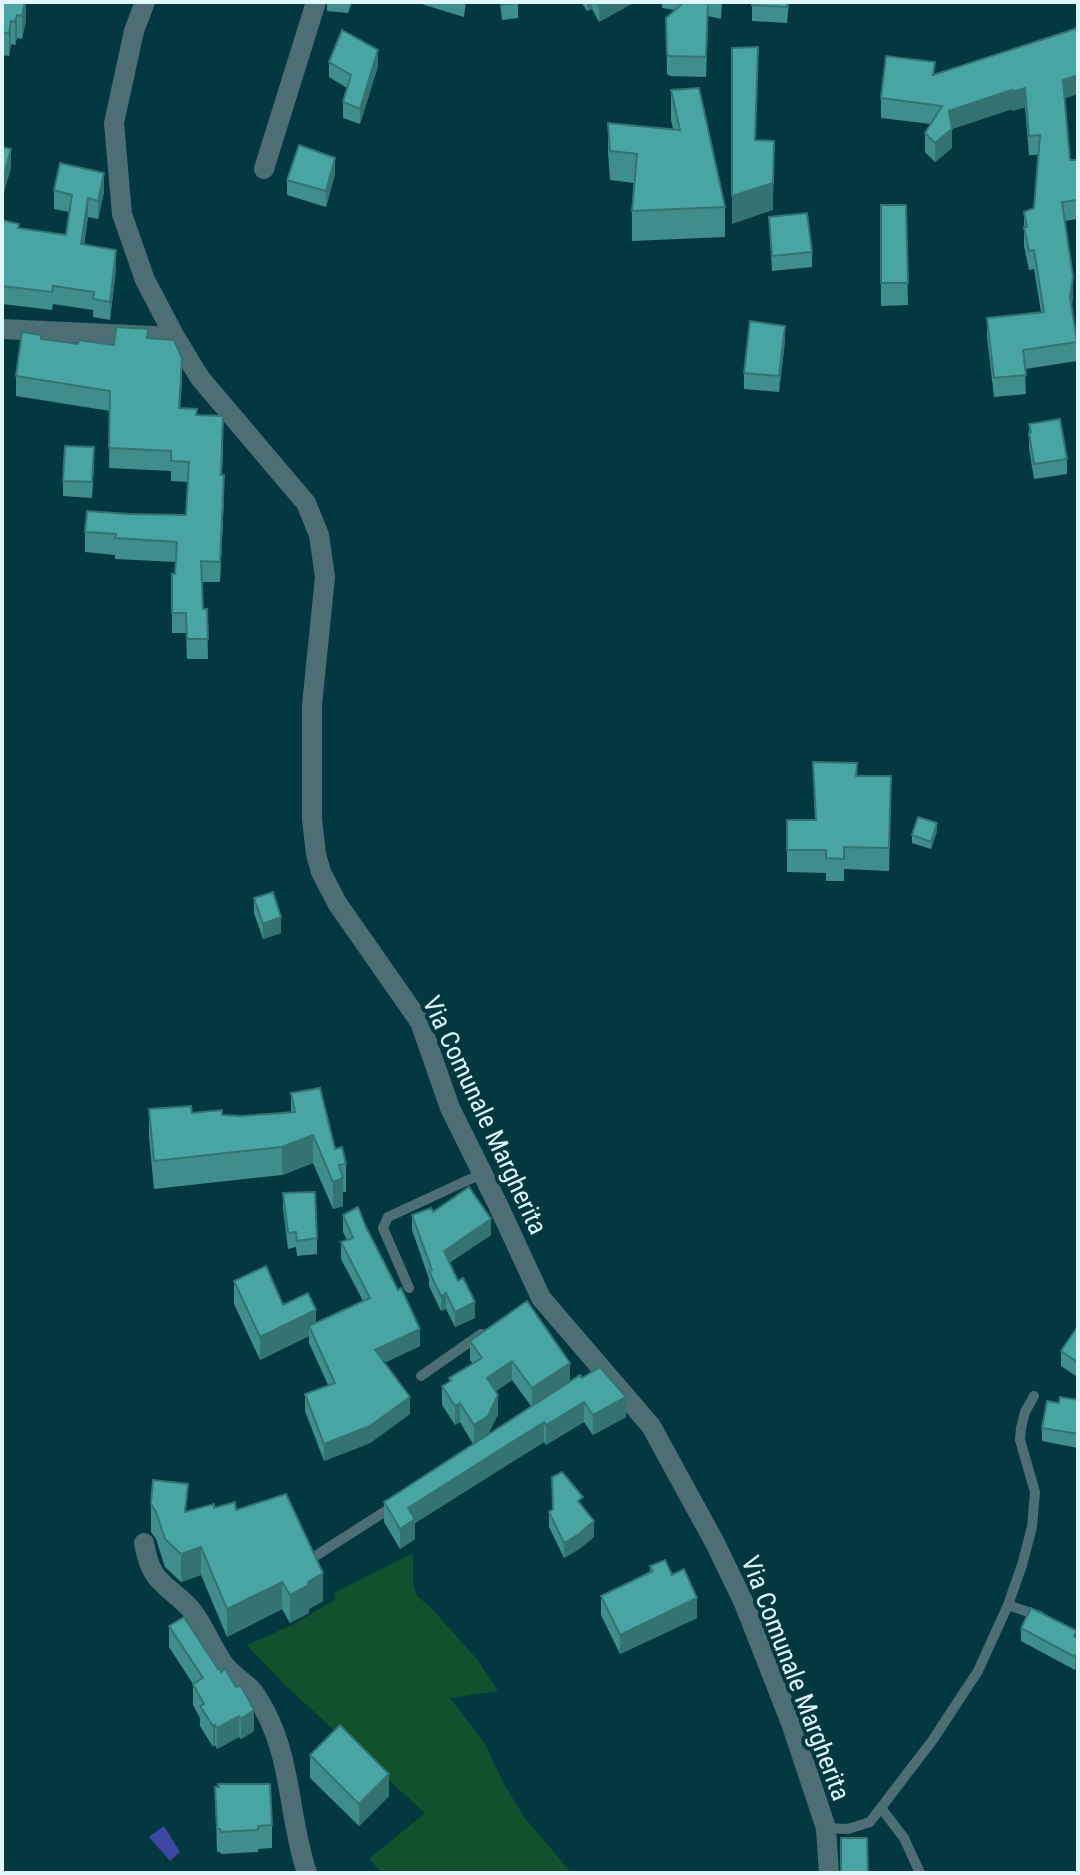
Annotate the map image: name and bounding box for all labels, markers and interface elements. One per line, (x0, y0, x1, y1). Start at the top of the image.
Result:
street label: Via Comunale Margherita (417, 991, 553, 1239)
street label: Via Comunale Margherita (736, 1552, 856, 1804)

